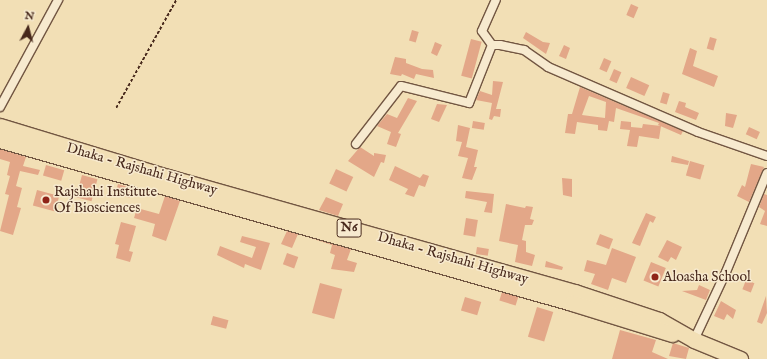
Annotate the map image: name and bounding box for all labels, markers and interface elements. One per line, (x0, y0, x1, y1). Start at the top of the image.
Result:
north arrow (8, 8, 48, 48)
text: N (24, 9, 35, 24)
street label: Dhaka - Rajshahi Highway (65, 139, 219, 199)
place label: Rajshahi Institute Of Biosciences (54, 184, 157, 216)
marker: Rajshahi Institute Of Biosciences (41, 195, 51, 205)
road number: N6 (336, 217, 362, 239)
street label: Dhaka - Rajshahi Highway (376, 228, 530, 288)
place label: Aloasha School (663, 269, 751, 285)
marker: Aloasha School (650, 272, 660, 282)

